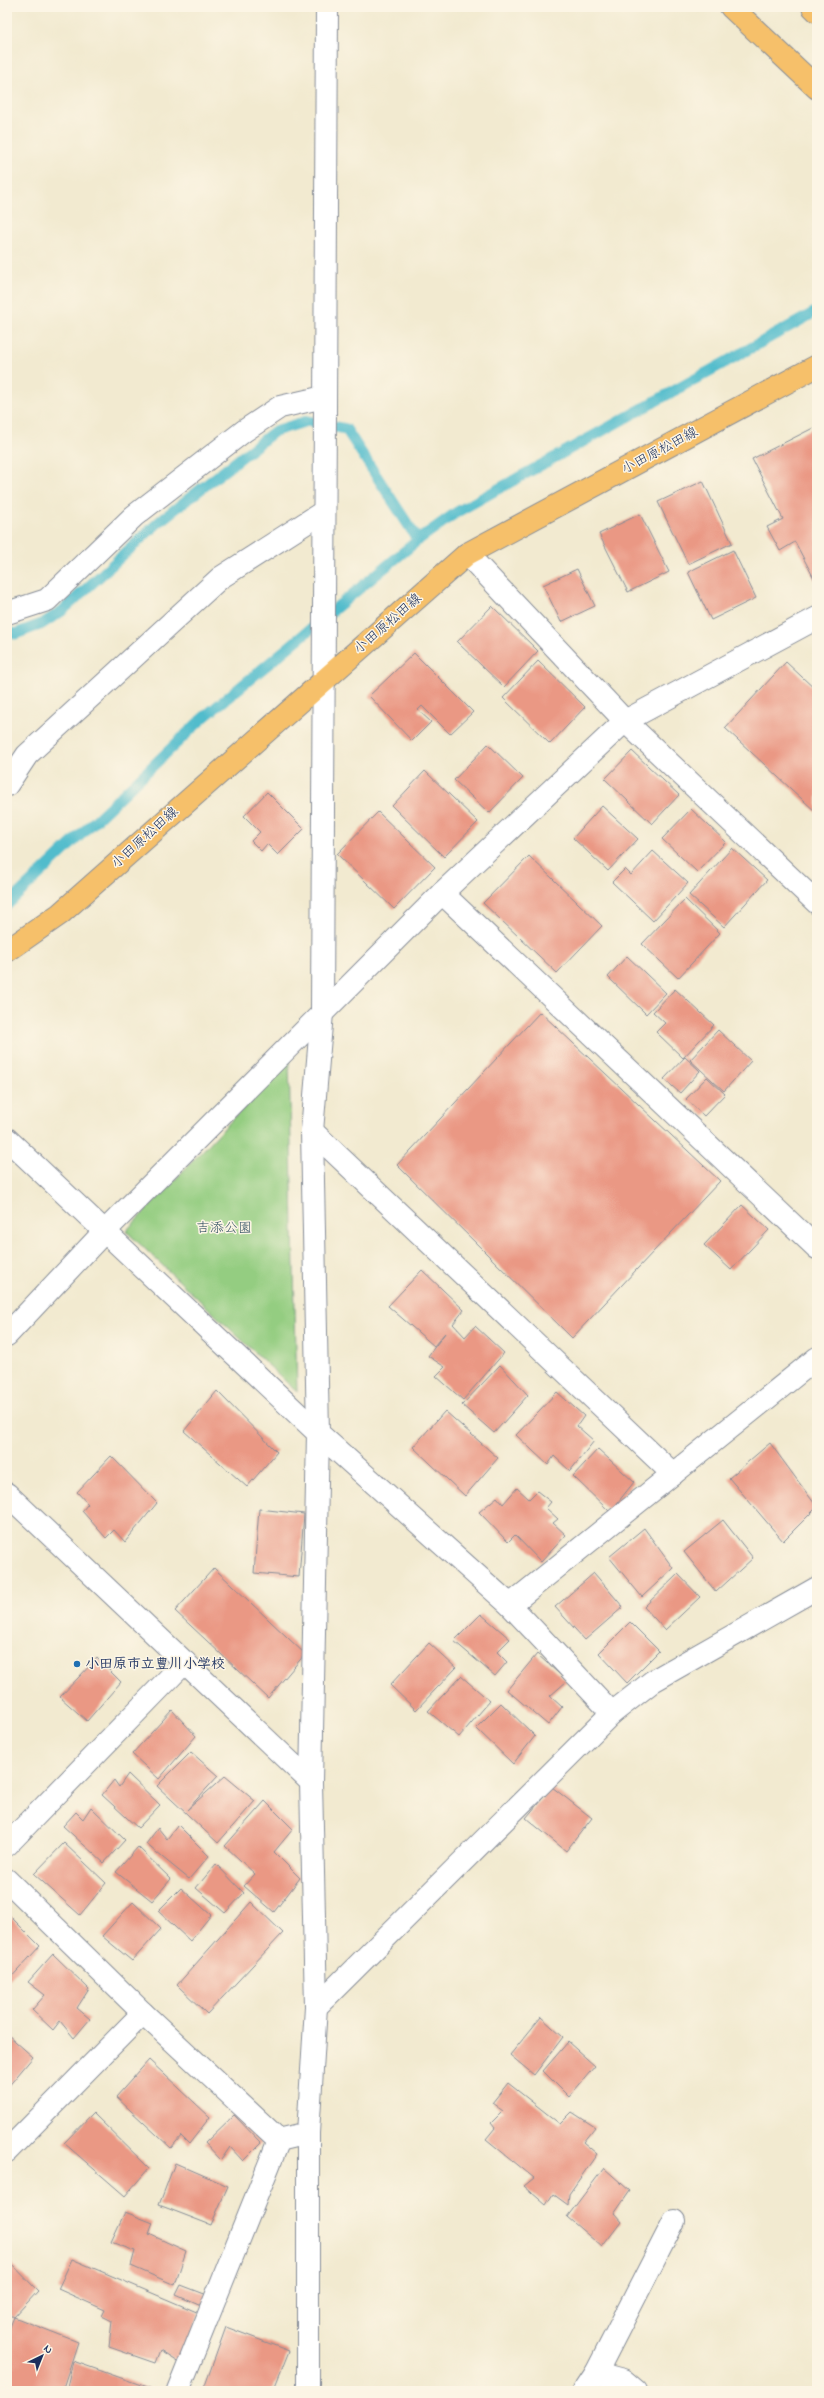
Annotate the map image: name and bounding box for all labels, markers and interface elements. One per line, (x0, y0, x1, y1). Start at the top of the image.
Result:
street label: 小田原松田線 (618, 422, 702, 480)
street label: 小田原松田線 (349, 589, 427, 659)
street label: 小田原松田線 (107, 802, 183, 874)
park label: 吉添公園 (196, 1218, 252, 1239)
place label: 小田原市立豊川小学校 (85, 1654, 225, 1675)
marker: 小田原市立豊川小学校 (72, 1659, 82, 1669)
north arrow (22, 2336, 62, 2376)
text: N (40, 2341, 56, 2358)

